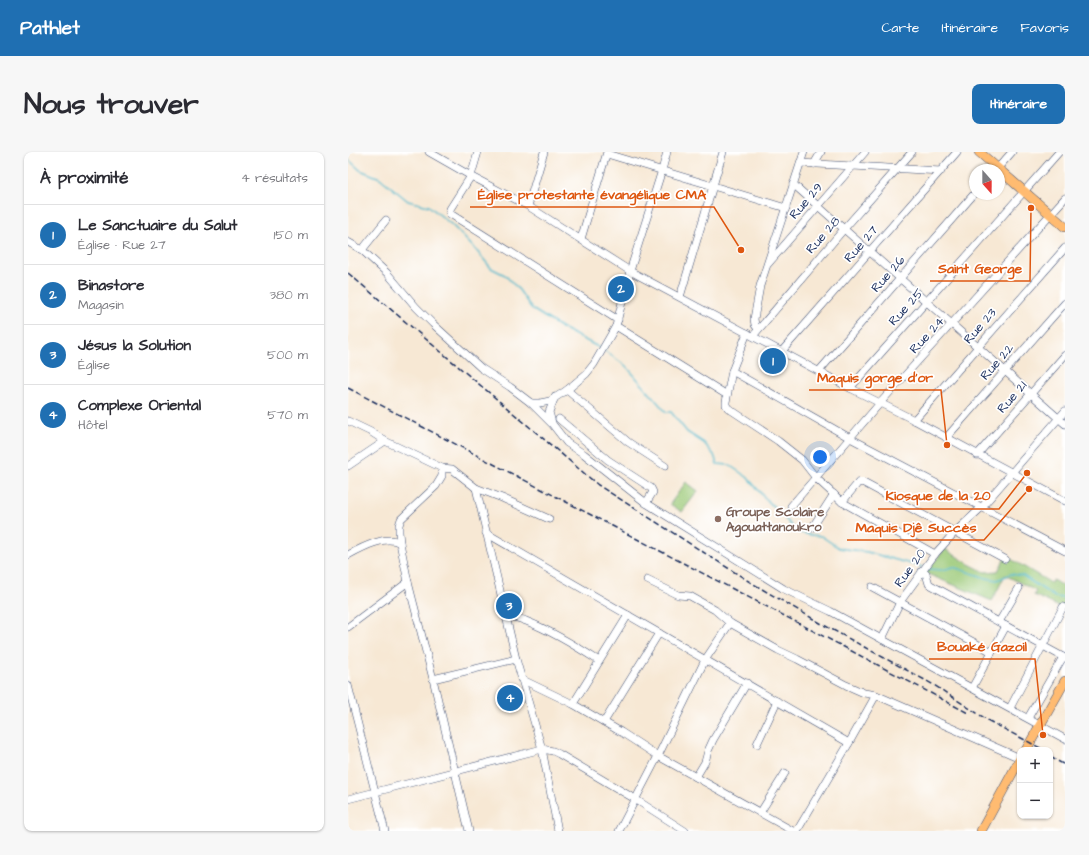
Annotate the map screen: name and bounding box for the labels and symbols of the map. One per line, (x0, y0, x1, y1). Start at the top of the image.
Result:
north arrow (969, 164, 1005, 200)
street label: Rue 29 (785, 179, 827, 223)
callout: Église protestante évangélique CMA (470, 181, 714, 207)
text: Église protestante évangélique CMA (478, 185, 707, 206)
street label: Rue 28 (802, 212, 845, 258)
street label: Rue 27 (840, 222, 882, 266)
street label: Rue 26 (867, 252, 909, 296)
callout: Saint George (930, 255, 1030, 281)
text: Saint George (937, 259, 1023, 280)
pin: 2 (608, 274, 634, 304)
street label: Rue 25 (884, 284, 928, 330)
street label: Rue 23 (959, 304, 1001, 348)
street label: Rue 24 (905, 312, 949, 358)
street label: Rue 22 (976, 339, 1018, 384)
pin: 1 (760, 346, 786, 376)
callout: Maquis gorge d'or (809, 364, 941, 390)
text: Maquis gorge d'or (817, 368, 933, 389)
street label: Rue 21 (993, 377, 1031, 417)
your location (810, 447, 830, 467)
callout: Kiosque de la 20 (878, 483, 999, 509)
text: Kiosque de la 20 (885, 486, 991, 506)
place label: Groupe Scolaire Agouattanoukro (726, 503, 824, 538)
marker: Groupe Scolaire Agouattanoukro (713, 514, 723, 524)
callout: Maquis Djê Succès (847, 514, 984, 540)
text: Maquis Djê Succès (856, 518, 976, 538)
street label: Rue 20 (890, 545, 930, 591)
pin: 3 (496, 591, 522, 621)
callout: Bouaké Gazoil (929, 633, 1035, 659)
text: Bouaké Gazoil (937, 637, 1028, 657)
pin: 4 (497, 683, 523, 713)

